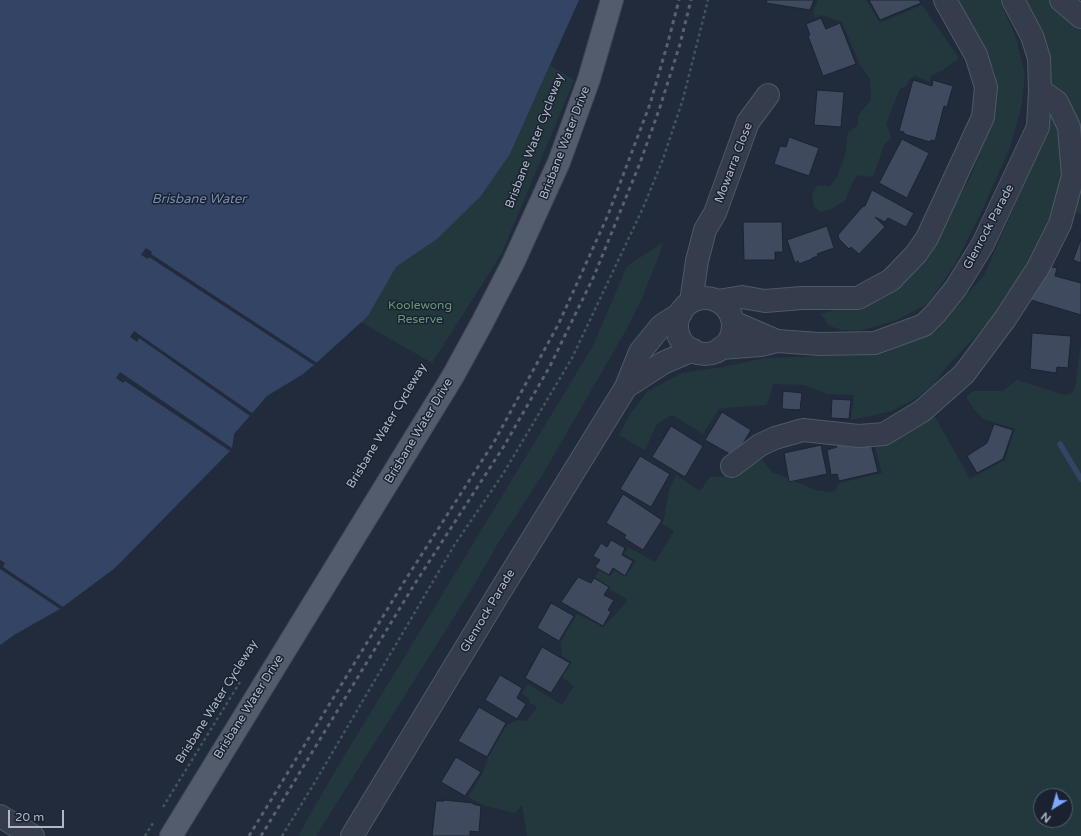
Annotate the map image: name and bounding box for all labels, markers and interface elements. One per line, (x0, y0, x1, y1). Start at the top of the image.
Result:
street label: Brisbane Water Cycleway (503, 72, 567, 210)
street label: Brisbane Water Drive (537, 84, 593, 202)
street label: Mowarra Close (712, 121, 756, 205)
street label: Glenrock Parade (961, 182, 1017, 272)
water label: Brisbane Water (152, 192, 246, 208)
park label: Koolewong Reserve (388, 299, 452, 327)
street label: Brisbane Water Cycleway (344, 361, 430, 491)
street label: Brisbane Water Drive (382, 376, 456, 486)
street label: Glenrock Parade (458, 567, 518, 655)
street label: Brisbane Water Cycleway (173, 638, 261, 766)
street label: Brisbane Water Drive (211, 652, 287, 762)
north arrow (1033, 788, 1073, 828)
scale bar (10, 802, 66, 828)
text: N (1039, 809, 1054, 825)
text: 20 m (15, 810, 44, 824)

